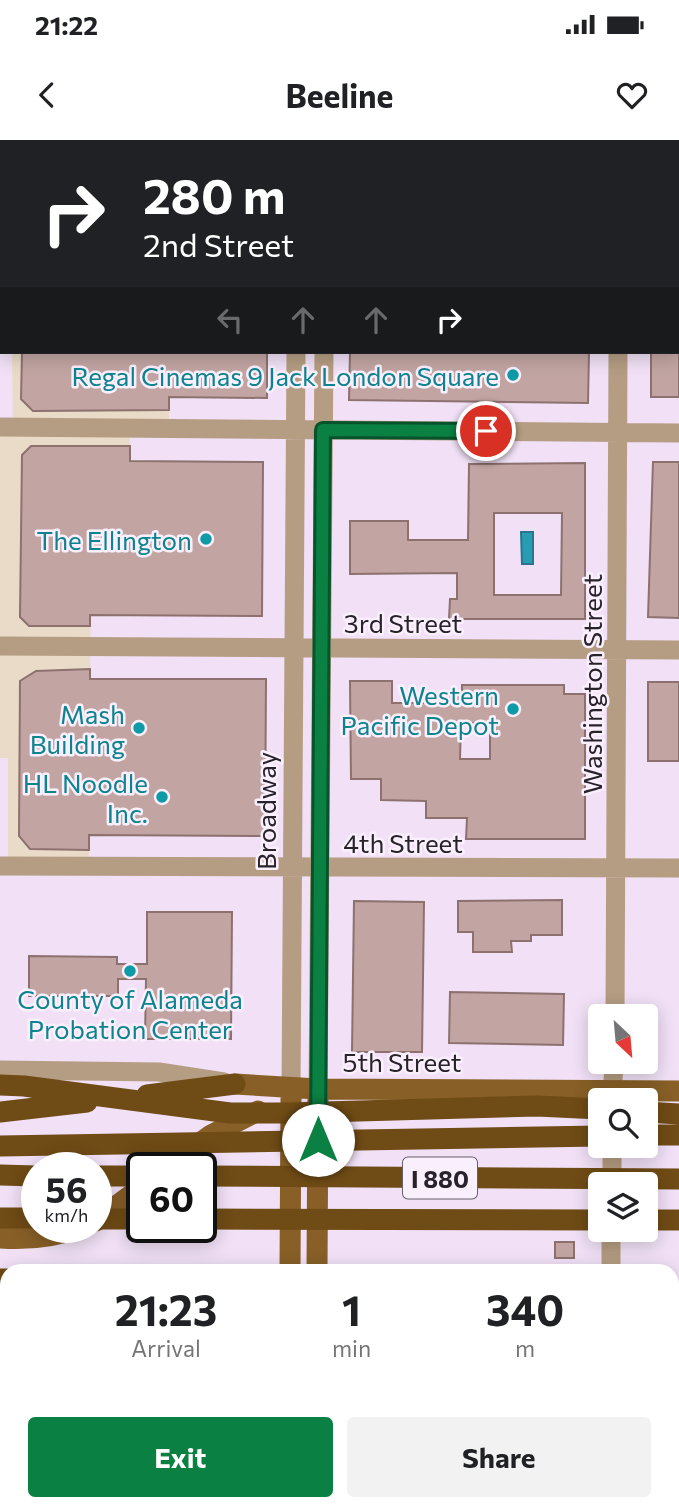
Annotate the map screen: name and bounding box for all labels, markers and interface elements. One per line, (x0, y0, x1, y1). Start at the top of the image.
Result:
text: 21:22 (35, 9, 98, 40)
text: Beeline (286, 75, 393, 115)
icon: back (28, 76, 66, 114)
icon: heart (613, 76, 651, 114)
text: 280 m (143, 164, 286, 224)
icon: right (28, 168, 119, 259)
text: 2nd Street (143, 224, 294, 264)
icon: left (211, 301, 249, 339)
icon: ahead (284, 301, 322, 339)
icon: ahead (357, 301, 395, 339)
icon: right (430, 301, 468, 339)
place label: Regal Cinemas 9 Jack London Square (72, 360, 499, 391)
marker: Regal Cinemas 9 Jack London Square (505, 367, 521, 383)
pin (456, 401, 516, 461)
icon: arrive (467, 412, 505, 450)
place label: The Ellington (37, 524, 192, 555)
marker: The Ellington (198, 531, 214, 547)
street label: Washington Street (576, 574, 607, 794)
street label: 3rd Street (344, 607, 462, 638)
place label: Western Pacific Depot (341, 679, 499, 740)
place label: Mash Building (30, 698, 125, 759)
marker: Western Pacific Depot (505, 701, 521, 717)
marker: Mash Building (131, 720, 147, 736)
street label: Broadway (250, 752, 281, 870)
place label: HL Noodle Inc. (23, 767, 148, 828)
marker: HL Noodle Inc. (154, 789, 170, 805)
street label: 4th Street (343, 827, 463, 858)
marker: County of Alameda Probation Center (122, 963, 138, 979)
place label: County of Alameda Probation Center (17, 983, 243, 1044)
north arrow (588, 1004, 658, 1074)
map controls (588, 1004, 658, 1242)
street label: 5th Street (343, 1046, 461, 1077)
button: search (588, 1088, 658, 1158)
position arrow (281, 1103, 355, 1177)
speed limit sign: 60 (126, 1152, 217, 1243)
road number: I 880 (403, 1158, 477, 1198)
text: 56 (45, 1167, 87, 1210)
button: layers (588, 1172, 658, 1242)
text: km/h (45, 1204, 88, 1226)
text: 21:23 (115, 1283, 217, 1335)
text: 1 (342, 1283, 361, 1335)
text: 340 (486, 1283, 564, 1335)
text: Arrival (131, 1334, 201, 1362)
text: min (332, 1334, 371, 1362)
text: m (515, 1334, 535, 1362)
button: Exit (28, 1417, 333, 1497)
button: Share (347, 1417, 651, 1497)

